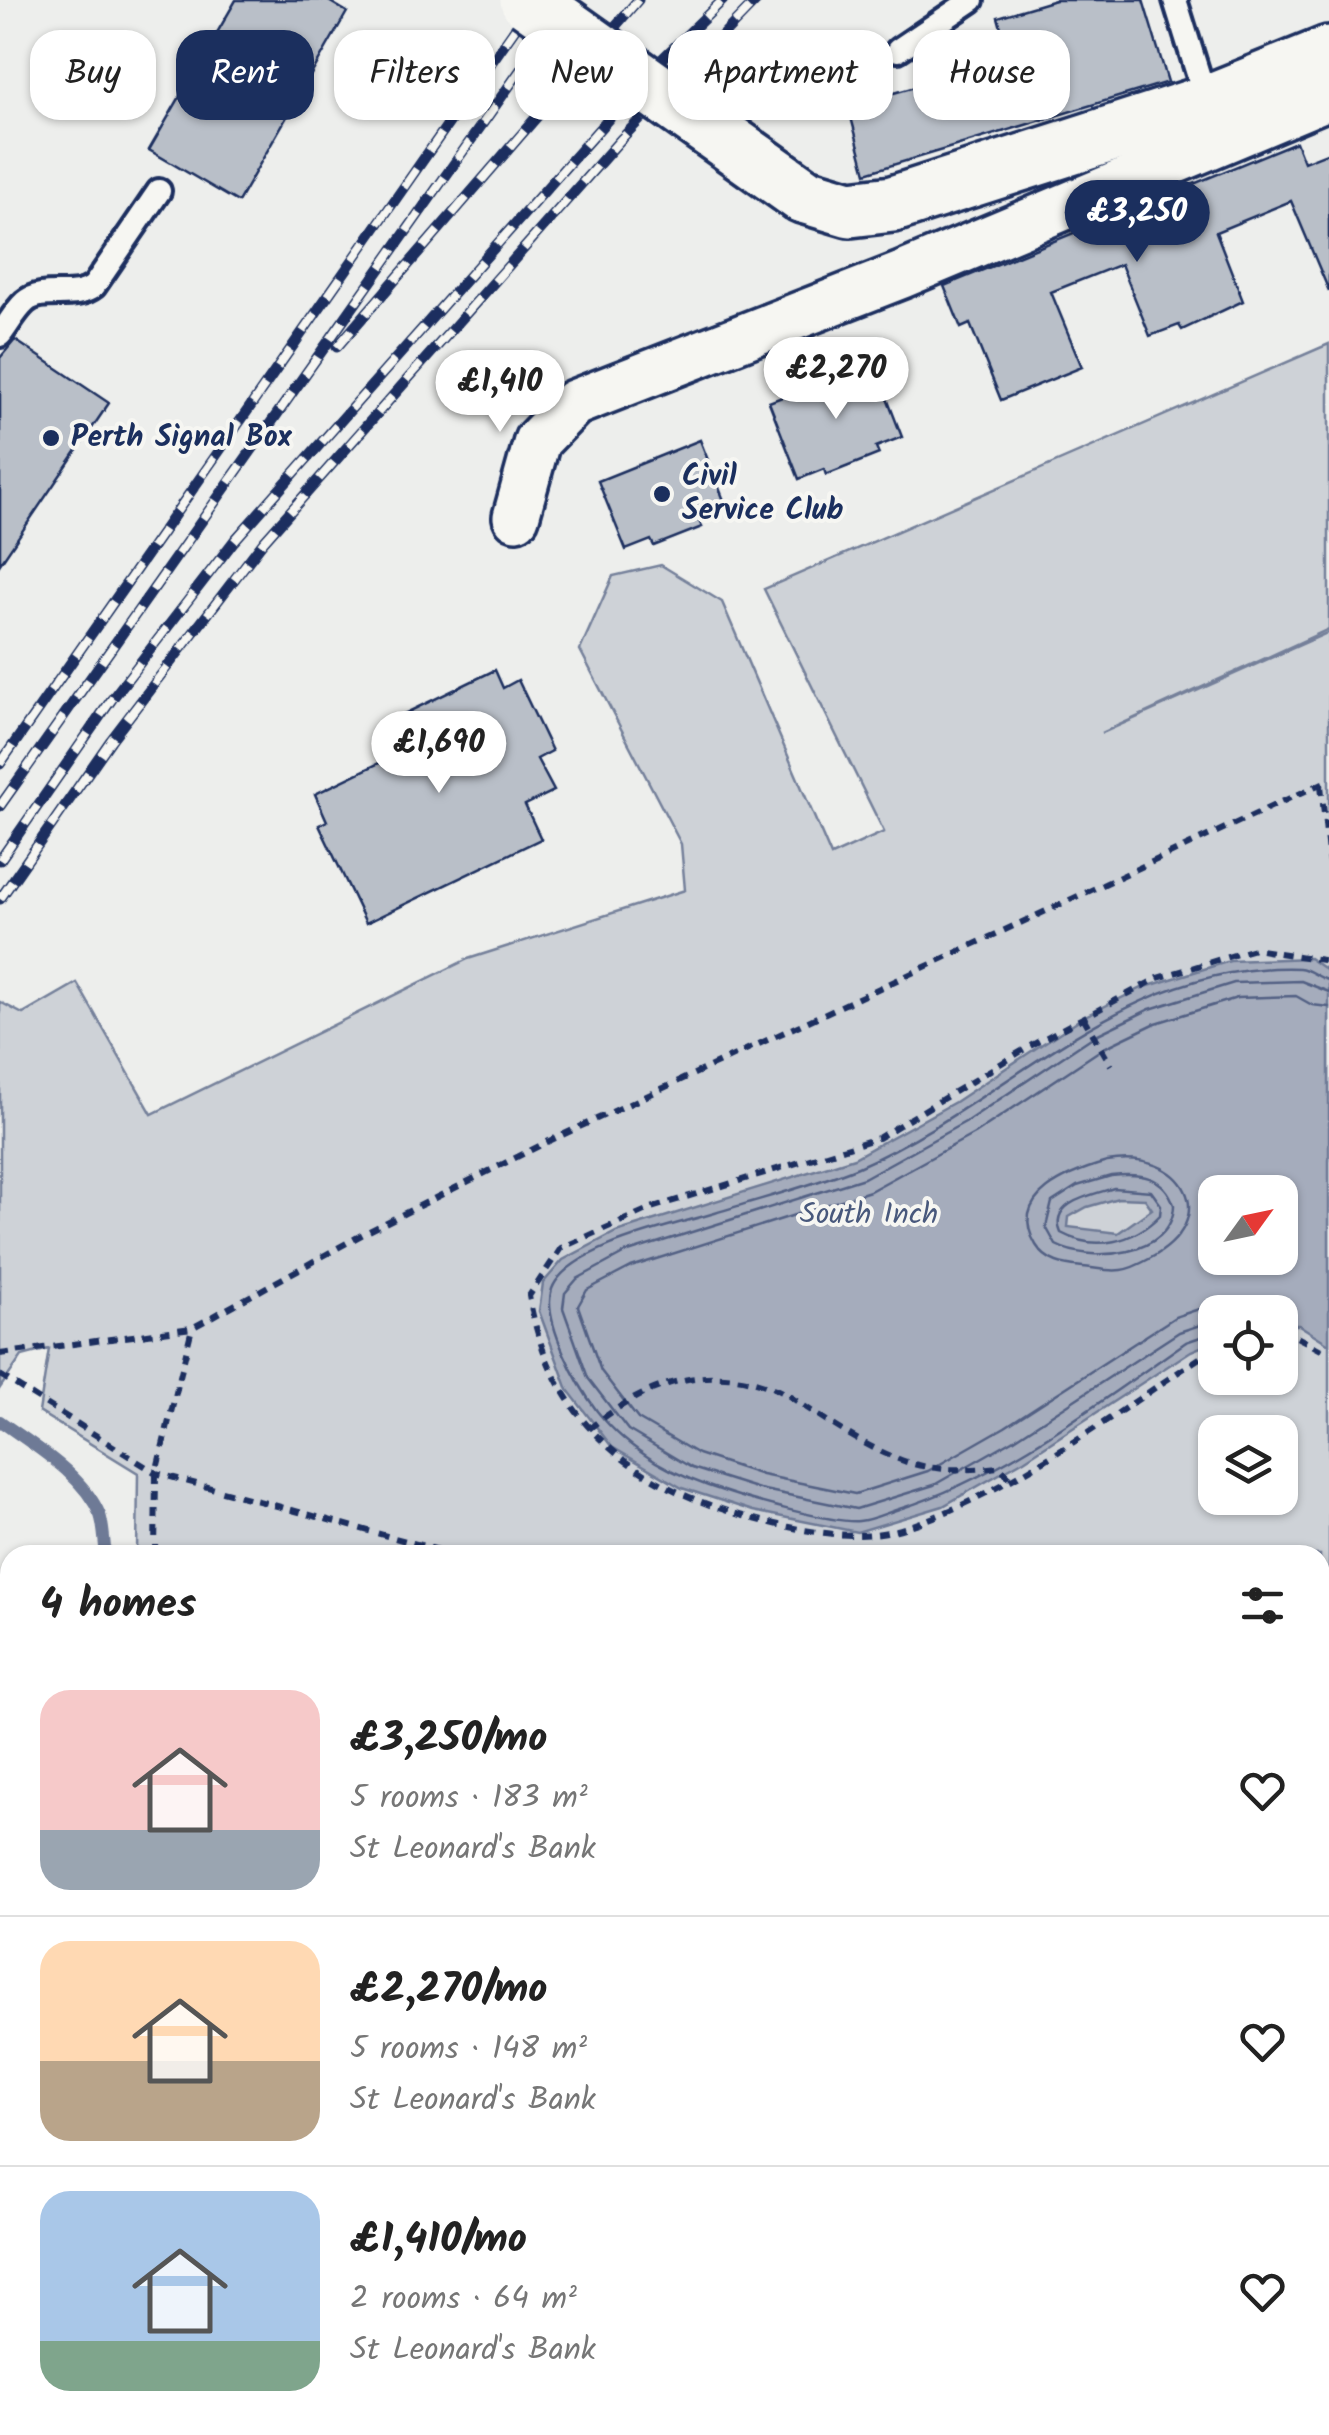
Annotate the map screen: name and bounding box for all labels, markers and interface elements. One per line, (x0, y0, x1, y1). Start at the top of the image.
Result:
chip: Buy (30, 30, 156, 120)
chip: Rent (176, 30, 314, 120)
chip: Filters (334, 30, 495, 120)
chip: New (515, 30, 648, 120)
chip: Apartment (668, 30, 893, 120)
chip: House (913, 30, 1070, 120)
pin: £3,250 (1056, 180, 1218, 265)
text: £3,250 (1087, 187, 1187, 238)
pin: £2,270 (755, 337, 917, 422)
text: £2,270 (786, 344, 886, 395)
pin: £1,410 (419, 350, 581, 435)
text: £1,410 (458, 357, 543, 408)
place label: Perth Signal Box (71, 414, 293, 462)
marker: Perth Signal Box (40, 427, 62, 449)
place label: Civil Service Club (682, 453, 843, 535)
marker: Civil Service Club (651, 483, 673, 505)
pin: £1,690 (358, 711, 520, 796)
text: £1,690 (393, 718, 485, 769)
north arrow (1198, 1175, 1298, 1275)
map controls (1198, 1175, 1298, 1515)
park label: South Inch (800, 1191, 938, 1239)
button: locate (1198, 1295, 1298, 1395)
button: layers (1198, 1415, 1298, 1515)
text: 4 homes (40, 1572, 196, 1639)
icon: filters (1235, 1578, 1290, 1633)
text: £3,250/mo (350, 1706, 547, 1773)
icon: home (120, 1730, 240, 1850)
icon: heart (1235, 1763, 1290, 1818)
text: 5 rooms · 183 m² (350, 1773, 588, 1824)
text: St Leonard's Bank (350, 1824, 596, 1875)
text: £2,270/mo (350, 1957, 547, 2024)
icon: home (120, 1981, 240, 2101)
icon: heart (1235, 2014, 1290, 2069)
text: 5 rooms · 148 m² (350, 2024, 587, 2075)
text: St Leonard's Bank (350, 2075, 596, 2126)
text: £1,410/mo (350, 2207, 527, 2274)
icon: home (120, 2231, 240, 2351)
icon: heart (1235, 2264, 1290, 2319)
text: 2 rooms · 64 m² (350, 2274, 577, 2325)
text: St Leonard's Bank (350, 2325, 596, 2376)

